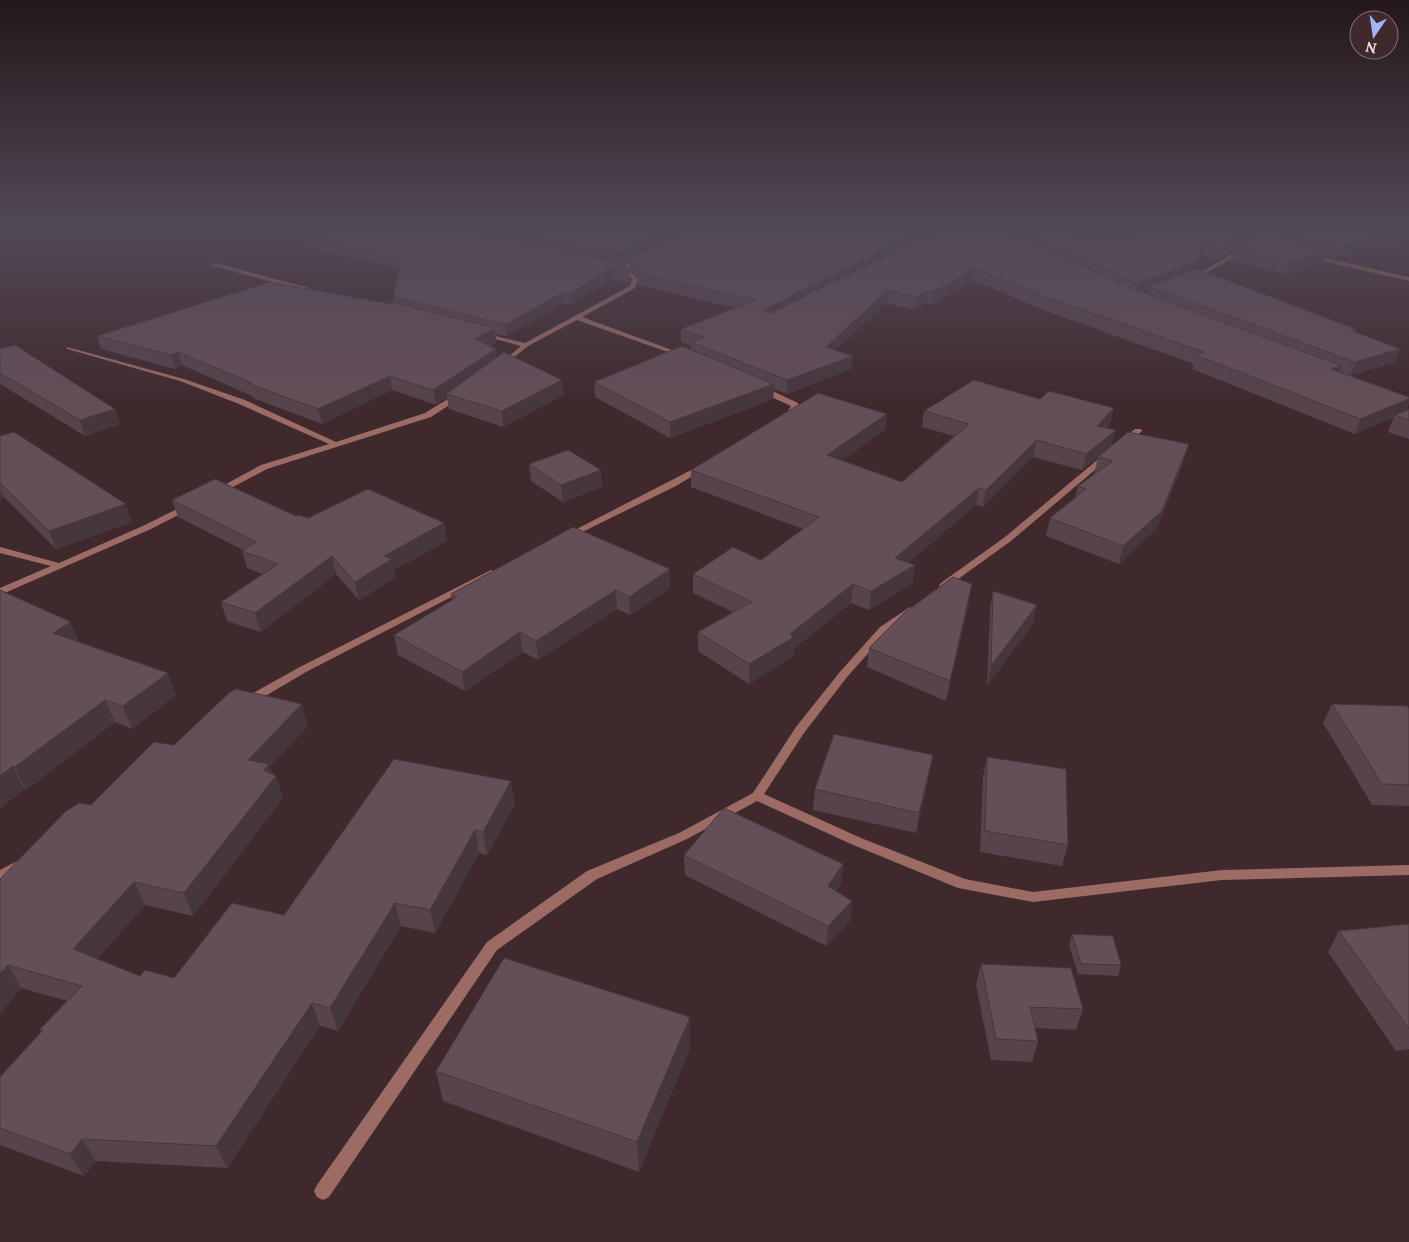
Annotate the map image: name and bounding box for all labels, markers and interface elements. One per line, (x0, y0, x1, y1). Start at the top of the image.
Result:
north arrow (1349, 10, 1399, 60)
text: N (1364, 38, 1378, 58)

